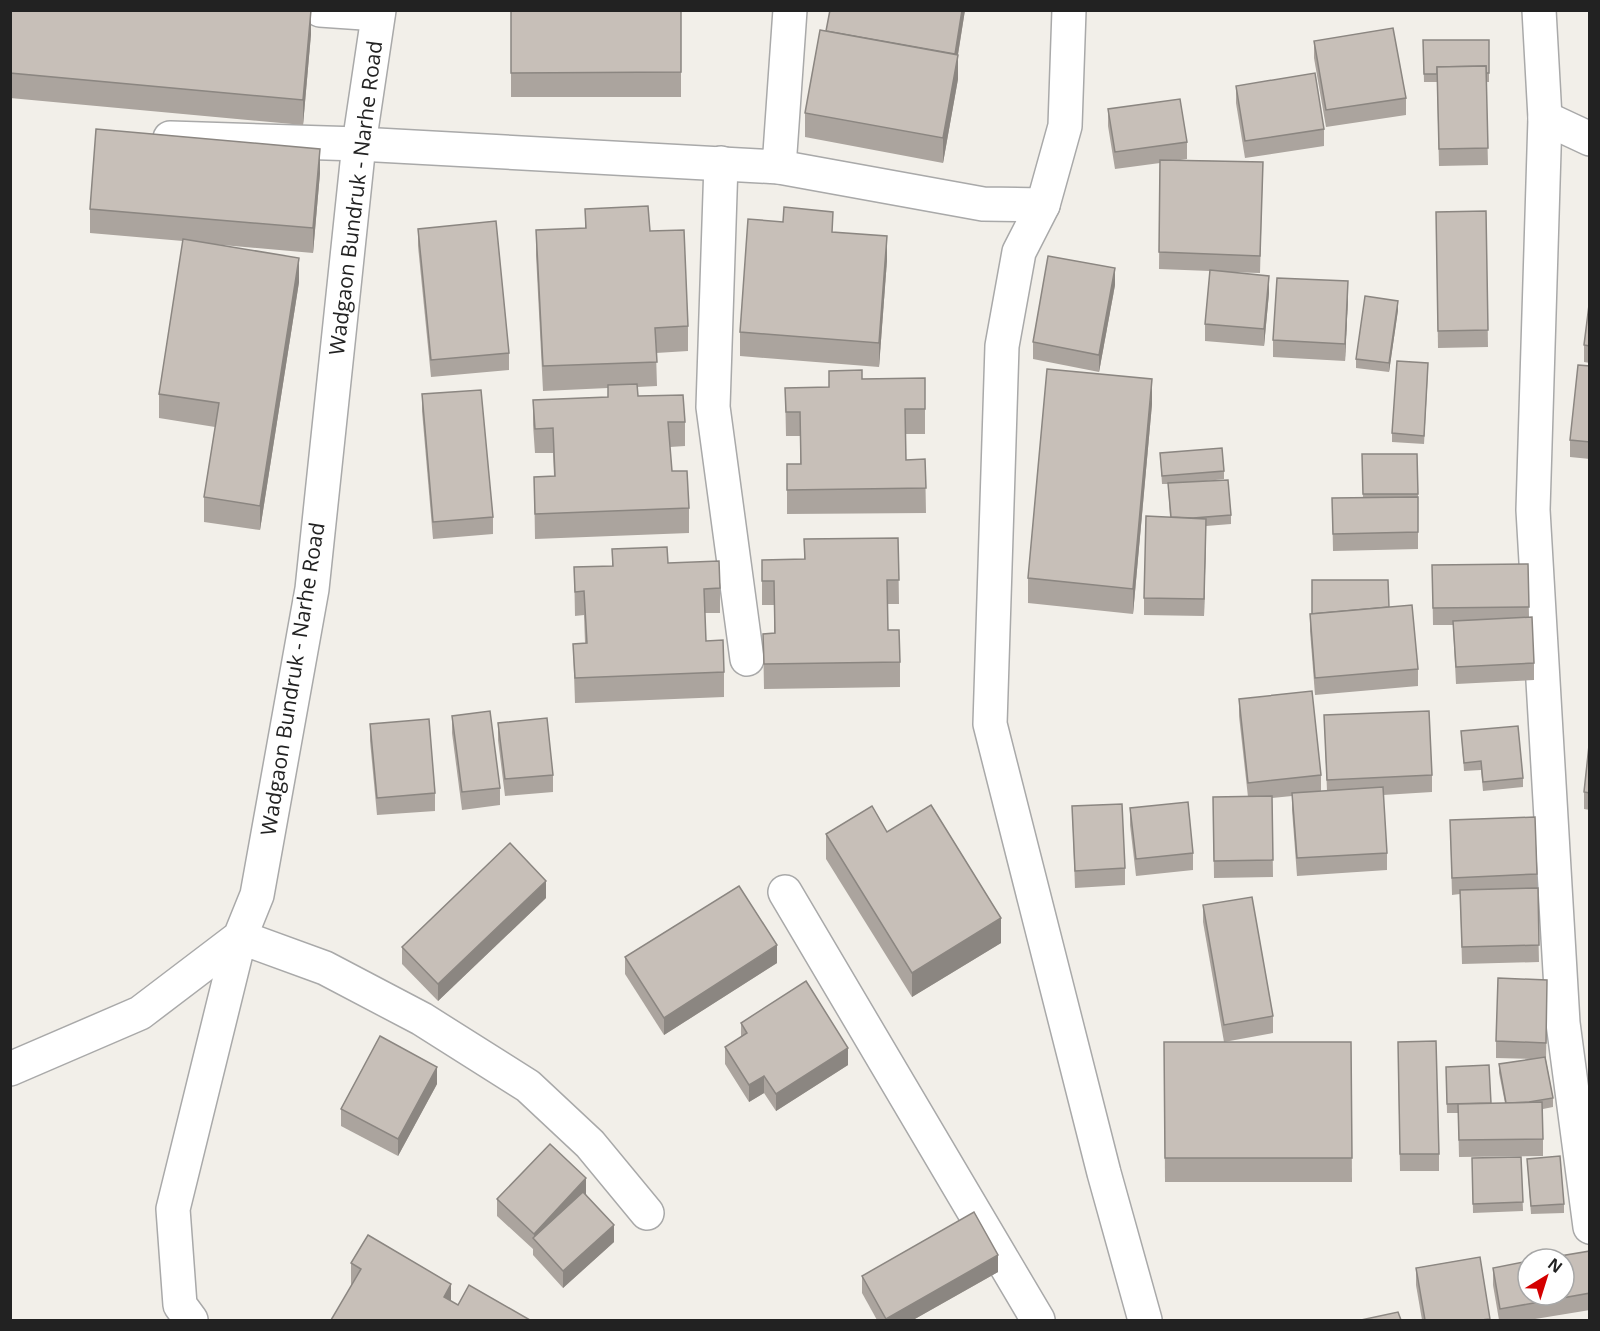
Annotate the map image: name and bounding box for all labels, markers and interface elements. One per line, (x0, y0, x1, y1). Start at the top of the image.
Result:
street label: Wadgaon Bundruk - Narhe Road (322, 39, 388, 357)
street label: Wadgaon Bundruk - Narhe Road (253, 520, 331, 837)
north arrow (1516, 1247, 1576, 1307)
text: N (1543, 1253, 1567, 1278)

